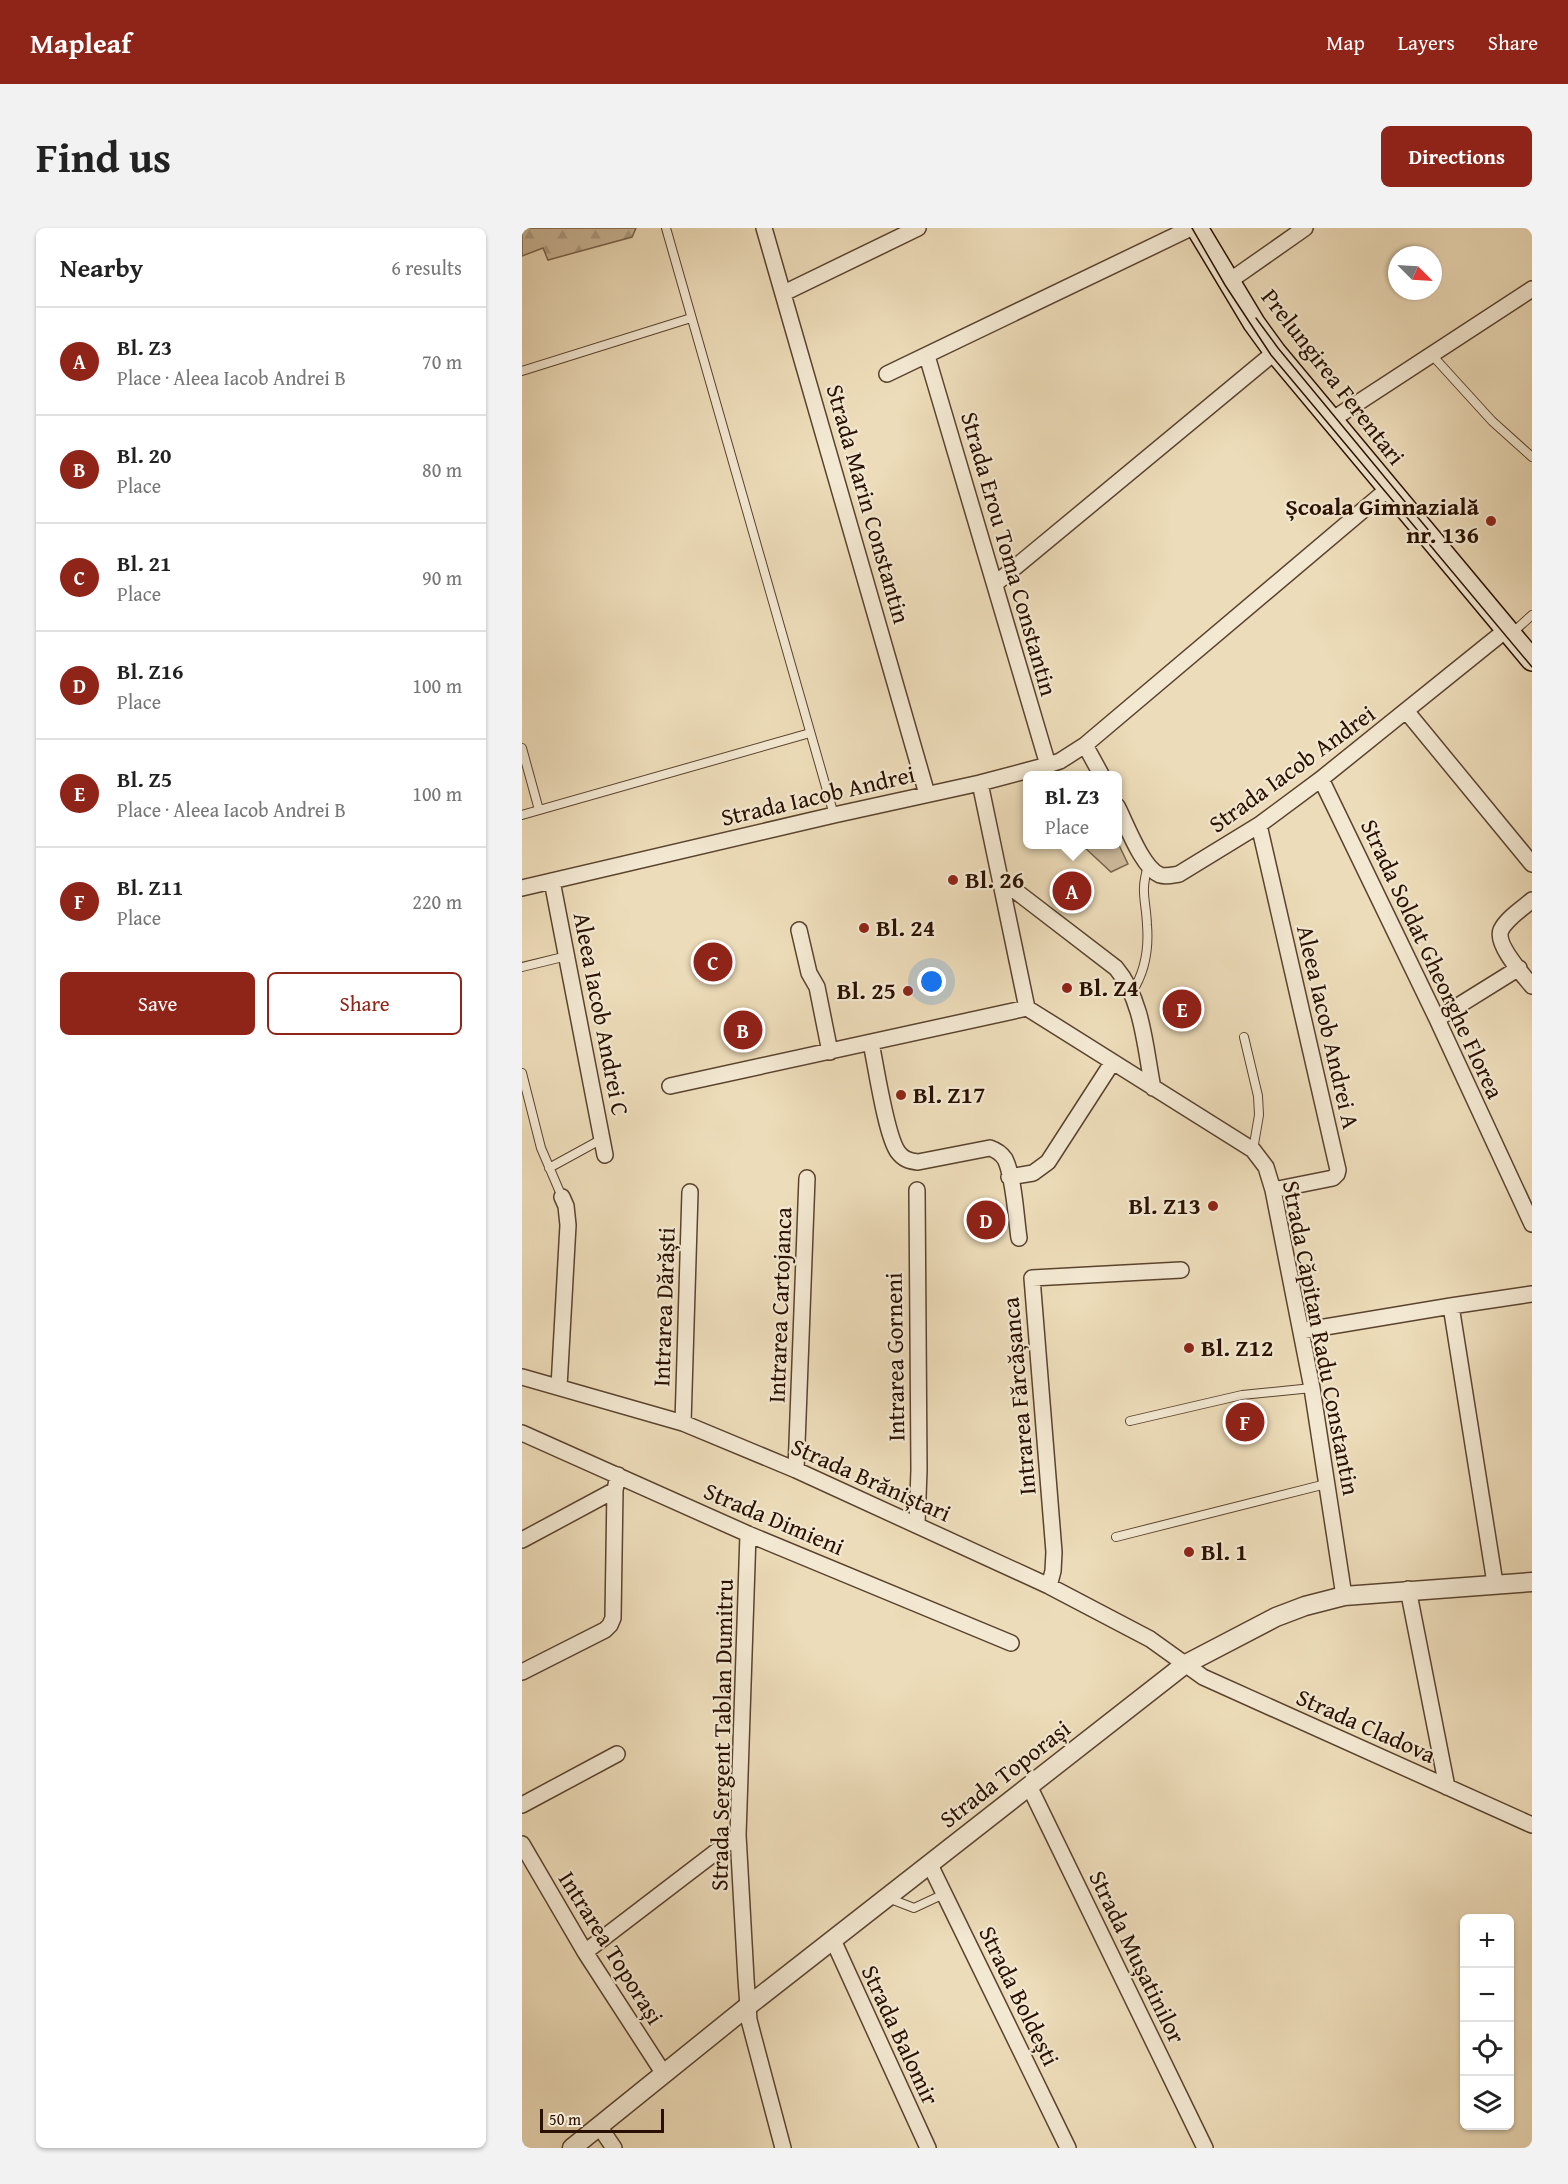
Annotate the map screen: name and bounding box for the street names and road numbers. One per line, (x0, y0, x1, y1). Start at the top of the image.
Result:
street label: Prelungirea Ferentari (1253, 281, 1414, 473)
street label: Strada Marin Constantin (818, 380, 920, 628)
street label: Strada Erou Toma Constantin (952, 408, 1067, 701)
street label: Strada Iacob Andrei (1201, 696, 1382, 841)
street label: Strada Iacob Andrei (717, 756, 919, 835)
street label: Strada Soldat Gheorghe Florea (1352, 813, 1513, 1105)
street label: Aleea Iacob Andrei C (565, 909, 638, 1119)
street label: Aleea Iacob Andrei A (1288, 922, 1369, 1133)
street label: Strada Căpitan Radu Constantin (1274, 1178, 1369, 1499)
street label: Intrarea Cartojanca (759, 1206, 800, 1404)
street label: Intrarea Dărăști (643, 1226, 684, 1387)
street label: Intrarea Gorneni (876, 1272, 913, 1442)
street label: Intrarea Fărcășanca (992, 1295, 1045, 1497)
street label: Strada Brăniștari (786, 1429, 957, 1531)
street label: Strada Dimieni (698, 1473, 850, 1564)
street label: Strada Sergent Tablan Dumitru (701, 1579, 742, 1891)
street label: Strada Cladova (1291, 1679, 1442, 1772)
street label: Strada Toporași (932, 1711, 1078, 1836)
street label: Intrarea Toporași (550, 1864, 673, 2031)
street label: Strada Mușatinilor (1080, 1864, 1195, 2049)
street label: Strada Boldești (970, 1920, 1069, 2072)
street label: Strada Balomir (853, 1959, 948, 2111)

